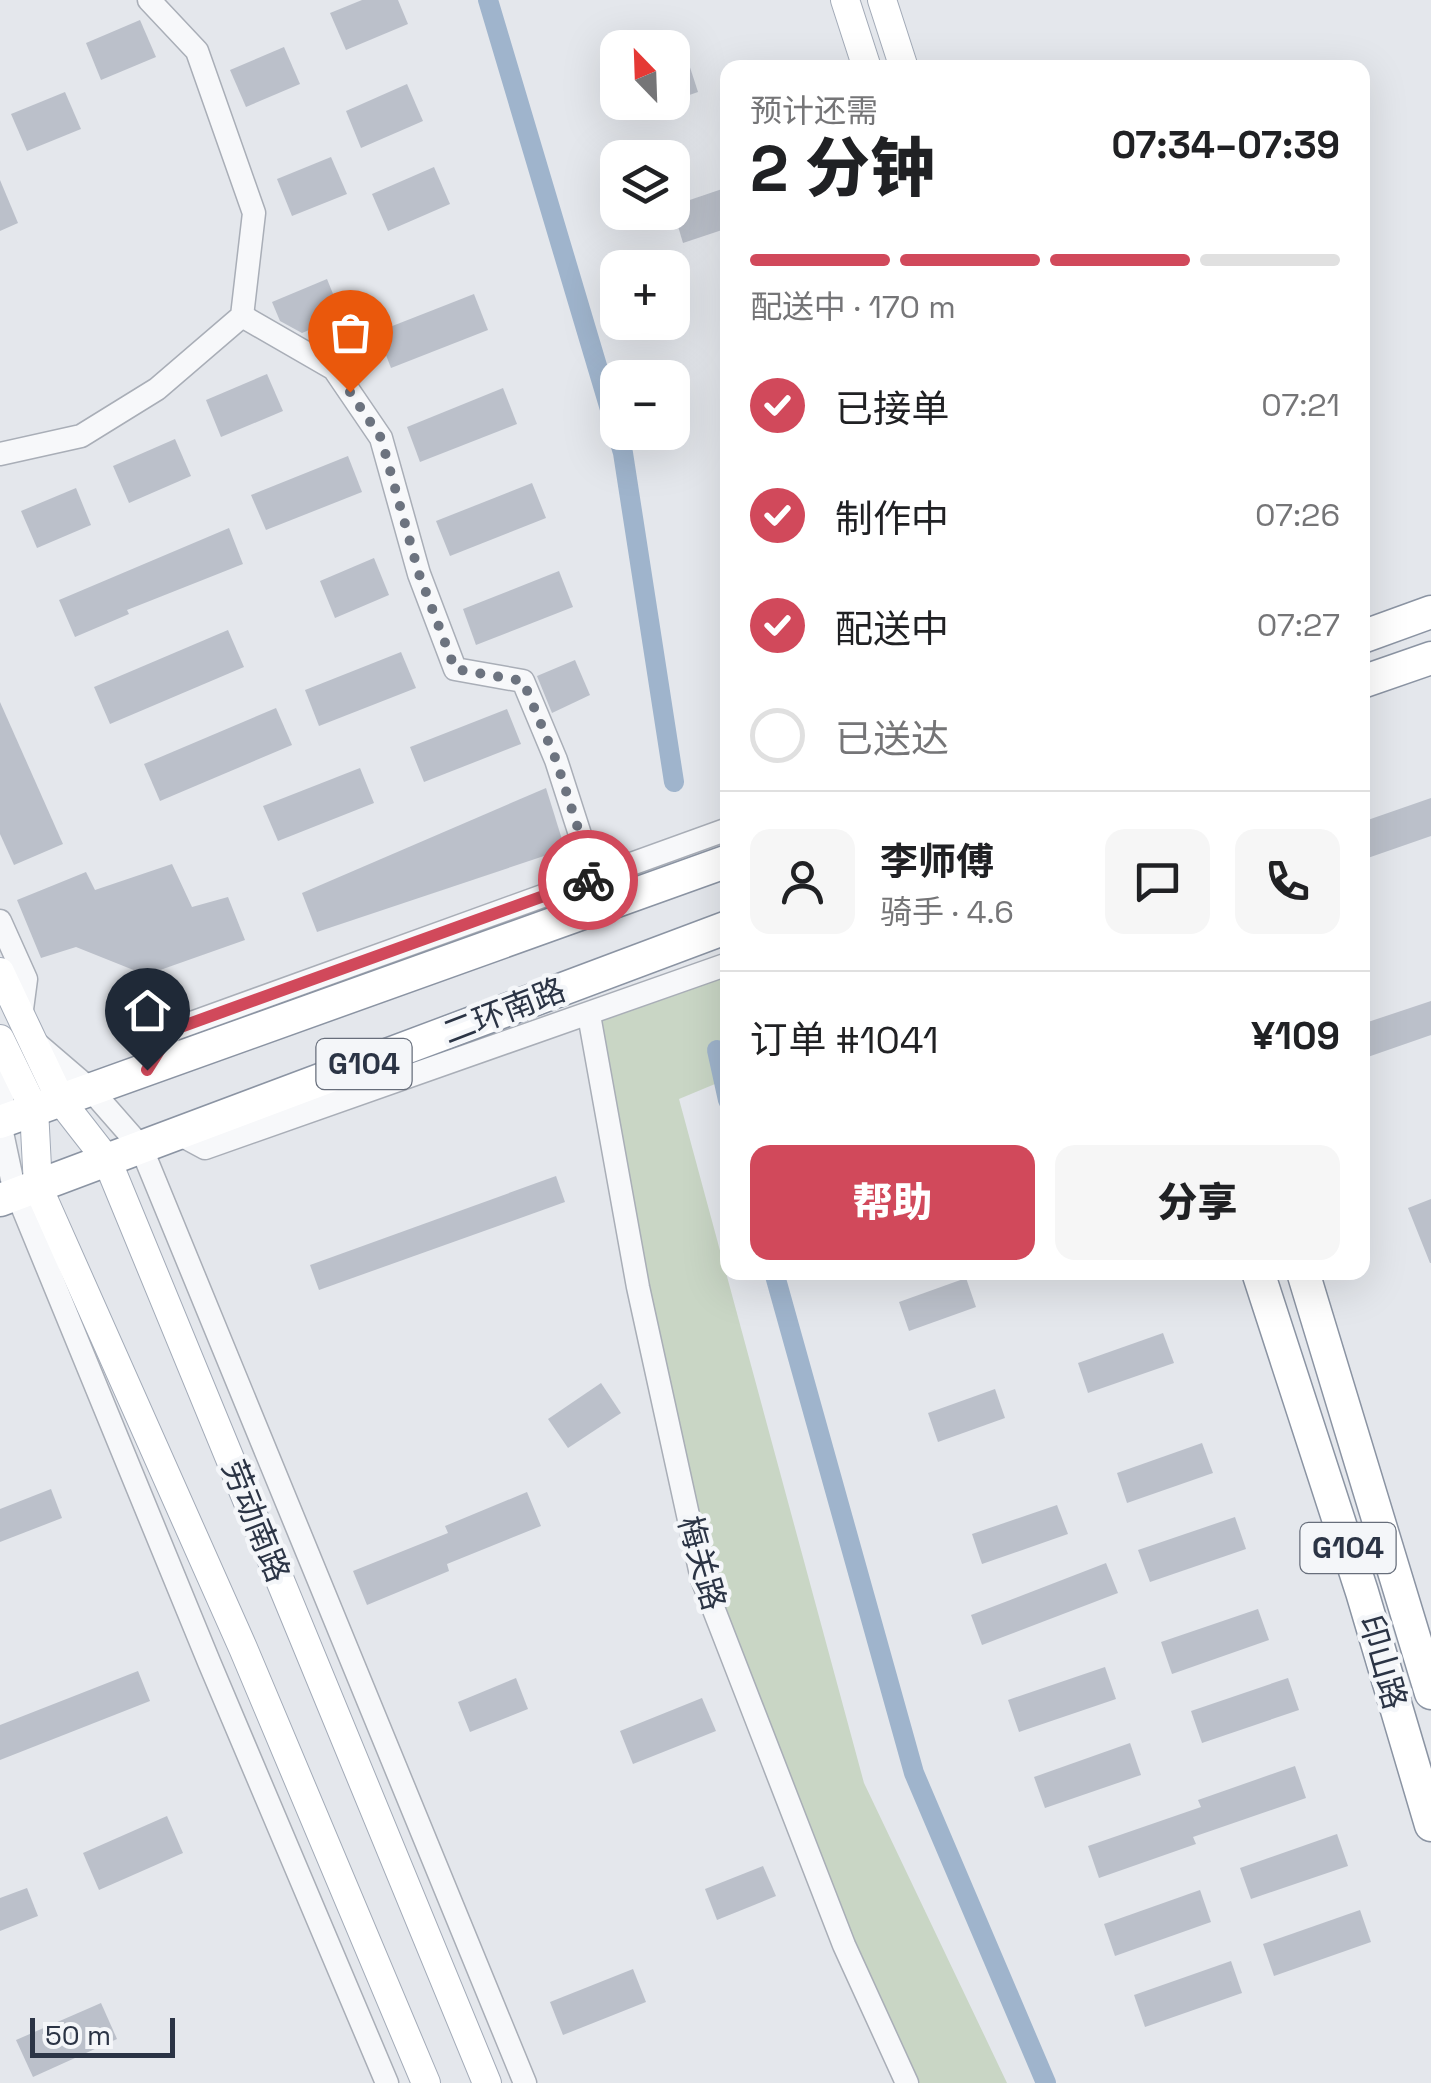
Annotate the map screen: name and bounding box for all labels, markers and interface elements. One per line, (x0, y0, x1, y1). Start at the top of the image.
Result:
north arrow (600, 30, 690, 120)
map controls (600, 30, 690, 450)
text: 预计还需 (750, 91, 878, 131)
text: 07:34–07:39 (1111, 121, 1340, 169)
text: 2 分钟 (750, 127, 935, 210)
button: layers (600, 140, 690, 230)
button: + (600, 250, 690, 340)
text: 配送中 · 170 m (750, 287, 956, 327)
pin (308, 290, 393, 393)
icon: bag (323, 305, 378, 360)
button: − (600, 360, 690, 450)
icon: check (750, 378, 805, 433)
text: 已接单 (835, 385, 949, 433)
text: 07:21 (1261, 385, 1340, 425)
icon: check (750, 488, 805, 543)
text: 制作中 (835, 495, 949, 543)
text: 07:26 (1255, 495, 1340, 535)
icon: check (750, 598, 805, 653)
text: 配送中 (835, 605, 949, 653)
text: 07:27 (1257, 605, 1340, 645)
text: 已送达 (835, 715, 949, 763)
button: person (750, 829, 855, 934)
button: chat (1105, 829, 1210, 934)
button: phone (1235, 829, 1340, 934)
courier (538, 830, 638, 930)
text: 李师傅 (880, 838, 994, 886)
icon: bike (561, 853, 616, 908)
text: 骑手 · 4.6 (880, 892, 1014, 932)
pin (105, 968, 190, 1071)
street label: 二环南路 (437, 969, 571, 1053)
icon: home (120, 983, 175, 1038)
text: ¥109 (1251, 1012, 1340, 1060)
text: 订单 #1041 (750, 1016, 939, 1064)
road number: G104 (316, 1039, 412, 1089)
button: 帮助 (750, 1145, 1035, 1260)
button: 分享 (1055, 1145, 1340, 1260)
street label: 劳动南路 (213, 1454, 299, 1588)
street label: 梅关路 (670, 1511, 734, 1615)
road number: G104 (1300, 1523, 1396, 1573)
street label: 印山路 (1351, 1610, 1415, 1714)
scale bar (30, 2013, 175, 2058)
text: 50 m (45, 2017, 111, 2053)

